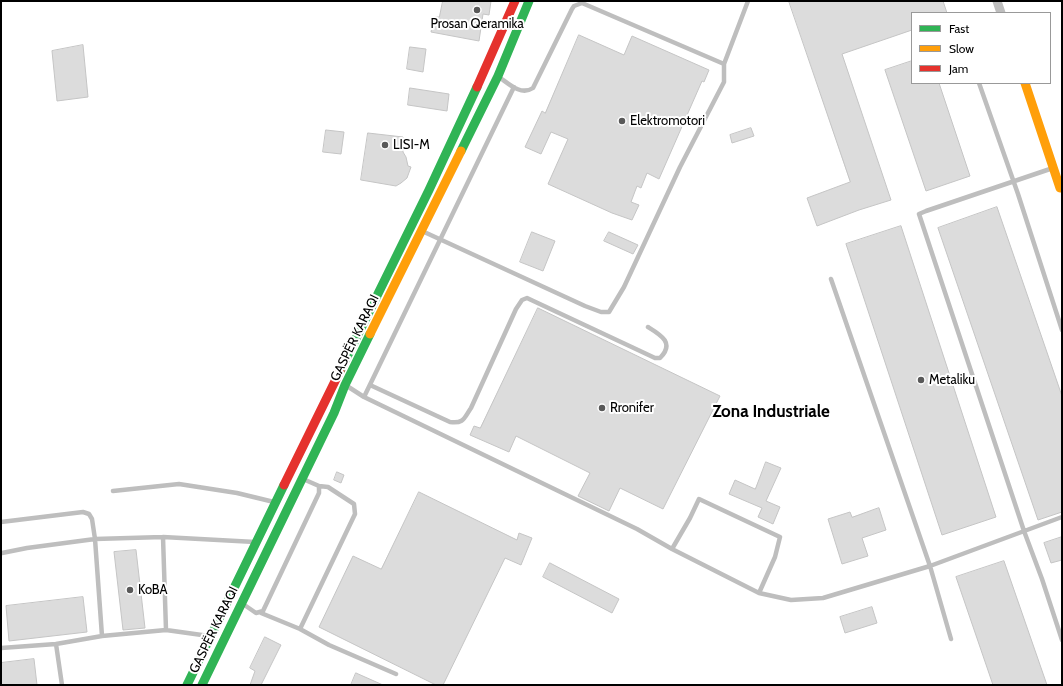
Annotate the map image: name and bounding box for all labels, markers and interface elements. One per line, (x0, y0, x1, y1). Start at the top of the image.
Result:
marker: Prosan Qeramika (472, 5, 482, 15)
legend (911, 12, 1051, 84)
place label: Prosan Qeramika (430, 16, 524, 32)
text: Fast (949, 21, 969, 36)
text: Slow (949, 41, 974, 56)
text: Jam (949, 61, 968, 76)
place label: Elektromotori (630, 113, 705, 129)
marker: Elektromotori (617, 116, 627, 126)
place label: LISI-M (393, 137, 430, 153)
marker: LISI-M (380, 140, 390, 150)
street label: GASPËR KARAQI (327, 292, 383, 384)
place label: Metaliku (929, 372, 975, 388)
marker: Metaliku (916, 375, 926, 385)
place label: Rronifer (610, 400, 654, 416)
district label: Zona Industriale (712, 402, 830, 422)
marker: Rronifer (597, 403, 607, 413)
place label: KoBA (138, 582, 168, 598)
street label: GASPËR KARAQI (186, 584, 242, 676)
marker: KoBA (125, 585, 135, 595)

